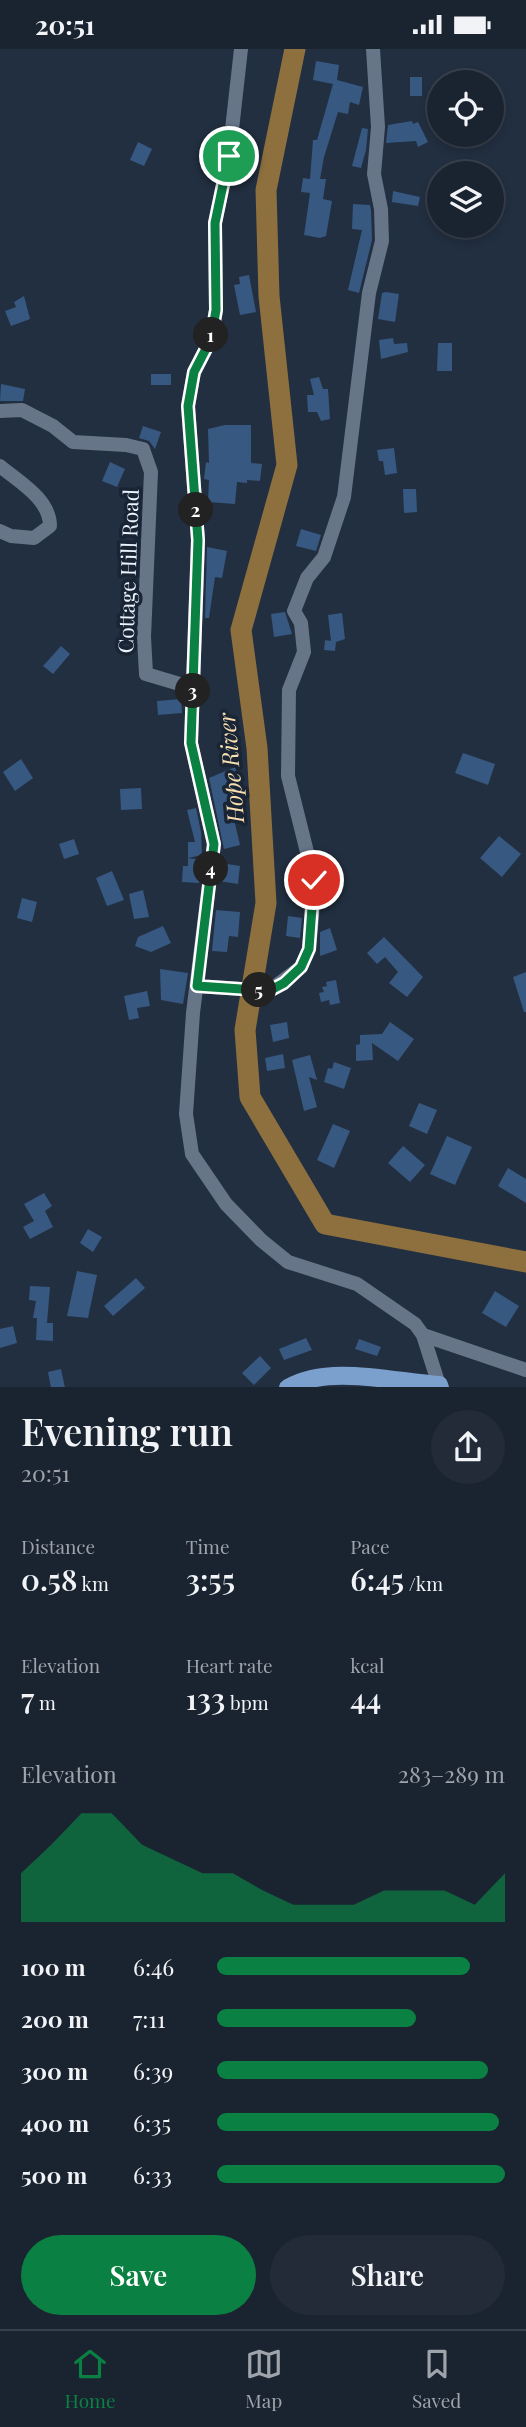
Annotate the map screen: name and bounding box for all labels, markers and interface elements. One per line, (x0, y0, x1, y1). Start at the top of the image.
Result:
text: 20:51 (35, 7, 95, 42)
map controls (427, 70, 504, 238)
button: locate (427, 70, 504, 147)
pin (199, 126, 259, 186)
icon: arrive (210, 137, 248, 175)
button: layers (427, 161, 504, 238)
pin: 1 (194, 317, 228, 353)
text: 1 (207, 321, 214, 347)
street label: Cottage Hill Road (110, 488, 144, 654)
pin: 2 (178, 493, 214, 527)
text: 2 (191, 496, 200, 522)
pin: 3 (176, 673, 210, 709)
text: 3 (188, 677, 197, 703)
water label: Hope River (210, 710, 250, 825)
pin (284, 850, 344, 910)
pin: 4 (194, 851, 228, 887)
text: 4 (205, 855, 216, 881)
icon: check (295, 861, 333, 899)
pin: 5 (242, 972, 276, 1007)
text: 5 (254, 976, 263, 1002)
text: Evening run (21, 1405, 233, 1456)
button: share (431, 1410, 505, 1484)
text: 20:51 (21, 1457, 70, 1488)
text: Distance (21, 1533, 95, 1559)
text: Time (186, 1533, 230, 1559)
text: Pace (350, 1533, 390, 1559)
text: 0.58 (21, 1559, 77, 1599)
text: 3:55 (186, 1559, 235, 1599)
text: 6:45 (350, 1559, 404, 1599)
text: km (77, 1570, 109, 1596)
text: /km (404, 1570, 443, 1596)
text: Elevation (21, 1652, 100, 1678)
text: Heart rate (186, 1652, 273, 1678)
text: kcal (350, 1652, 384, 1678)
text: 7 (21, 1678, 34, 1718)
text: 133 (186, 1678, 225, 1718)
text: 44 (350, 1678, 381, 1718)
text: m (34, 1689, 56, 1715)
text: bpm (225, 1689, 269, 1715)
text: Elevation (21, 1758, 117, 1789)
text: 283–289 m (398, 1758, 505, 1789)
text: 100 m (21, 1951, 86, 1982)
text: 6:46 (133, 1951, 174, 1982)
text: 200 m (21, 2003, 89, 2034)
text: 7:11 (133, 2003, 165, 2034)
text: 300 m (21, 2055, 88, 2086)
text: 6:39 (133, 2055, 173, 2086)
text: 400 m (21, 2107, 89, 2138)
text: 6:35 (133, 2107, 171, 2138)
text: 500 m (21, 2159, 87, 2190)
text: 6:33 (133, 2159, 172, 2190)
button: Save (21, 2235, 256, 2315)
button: Share (270, 2235, 505, 2315)
tab: Home (65, 2345, 116, 2413)
tab: Map (245, 2345, 283, 2413)
tab: Saved (412, 2345, 461, 2413)

